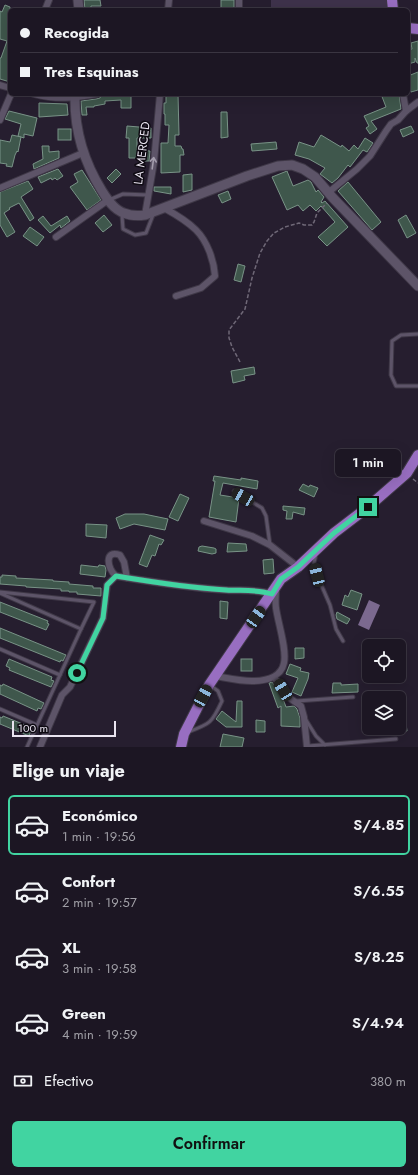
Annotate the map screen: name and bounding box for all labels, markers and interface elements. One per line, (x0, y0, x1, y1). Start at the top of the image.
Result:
text: Recogida (44, 22, 109, 44)
text: Tres Esquinas (44, 61, 139, 83)
street label: LA MERCED (129, 120, 155, 186)
one-way arrow (149, 157, 157, 170)
callout: 1 min (335, 449, 401, 477)
text: 1 min (352, 453, 384, 472)
car (230, 486, 256, 508)
route end (359, 498, 377, 516)
car (308, 562, 326, 588)
car (244, 604, 268, 630)
map controls (362, 639, 406, 735)
button: locate (362, 639, 406, 683)
route start (68, 664, 86, 682)
car (272, 677, 294, 703)
car (192, 683, 214, 709)
button: layers (362, 691, 406, 735)
scale bar (12, 719, 116, 738)
text: 100 m (18, 720, 48, 736)
text: Elige un viaje (12, 758, 125, 784)
text: Económico (62, 805, 137, 827)
icon: car (14, 807, 50, 843)
text: S/4.85 (353, 814, 404, 836)
text: 1 min · 19:56 (62, 827, 136, 846)
text: Confort (62, 871, 115, 893)
icon: car (14, 873, 50, 909)
text: S/6.55 (353, 880, 404, 902)
text: 2 min · 19:57 (62, 893, 137, 912)
text: XL (62, 937, 80, 959)
icon: car (14, 939, 50, 975)
text: S/8.25 (354, 946, 404, 968)
text: 3 min · 19:58 (62, 959, 137, 978)
text: Green (62, 1003, 106, 1025)
icon: car (14, 1005, 50, 1041)
text: S/4.94 (352, 1012, 404, 1034)
text: 4 min · 19:59 (62, 1025, 138, 1044)
icon: cash (12, 1070, 34, 1092)
text: Efectivo (44, 1070, 94, 1092)
text: 380 m (370, 1072, 406, 1091)
button: Confirmar (12, 1121, 406, 1167)

